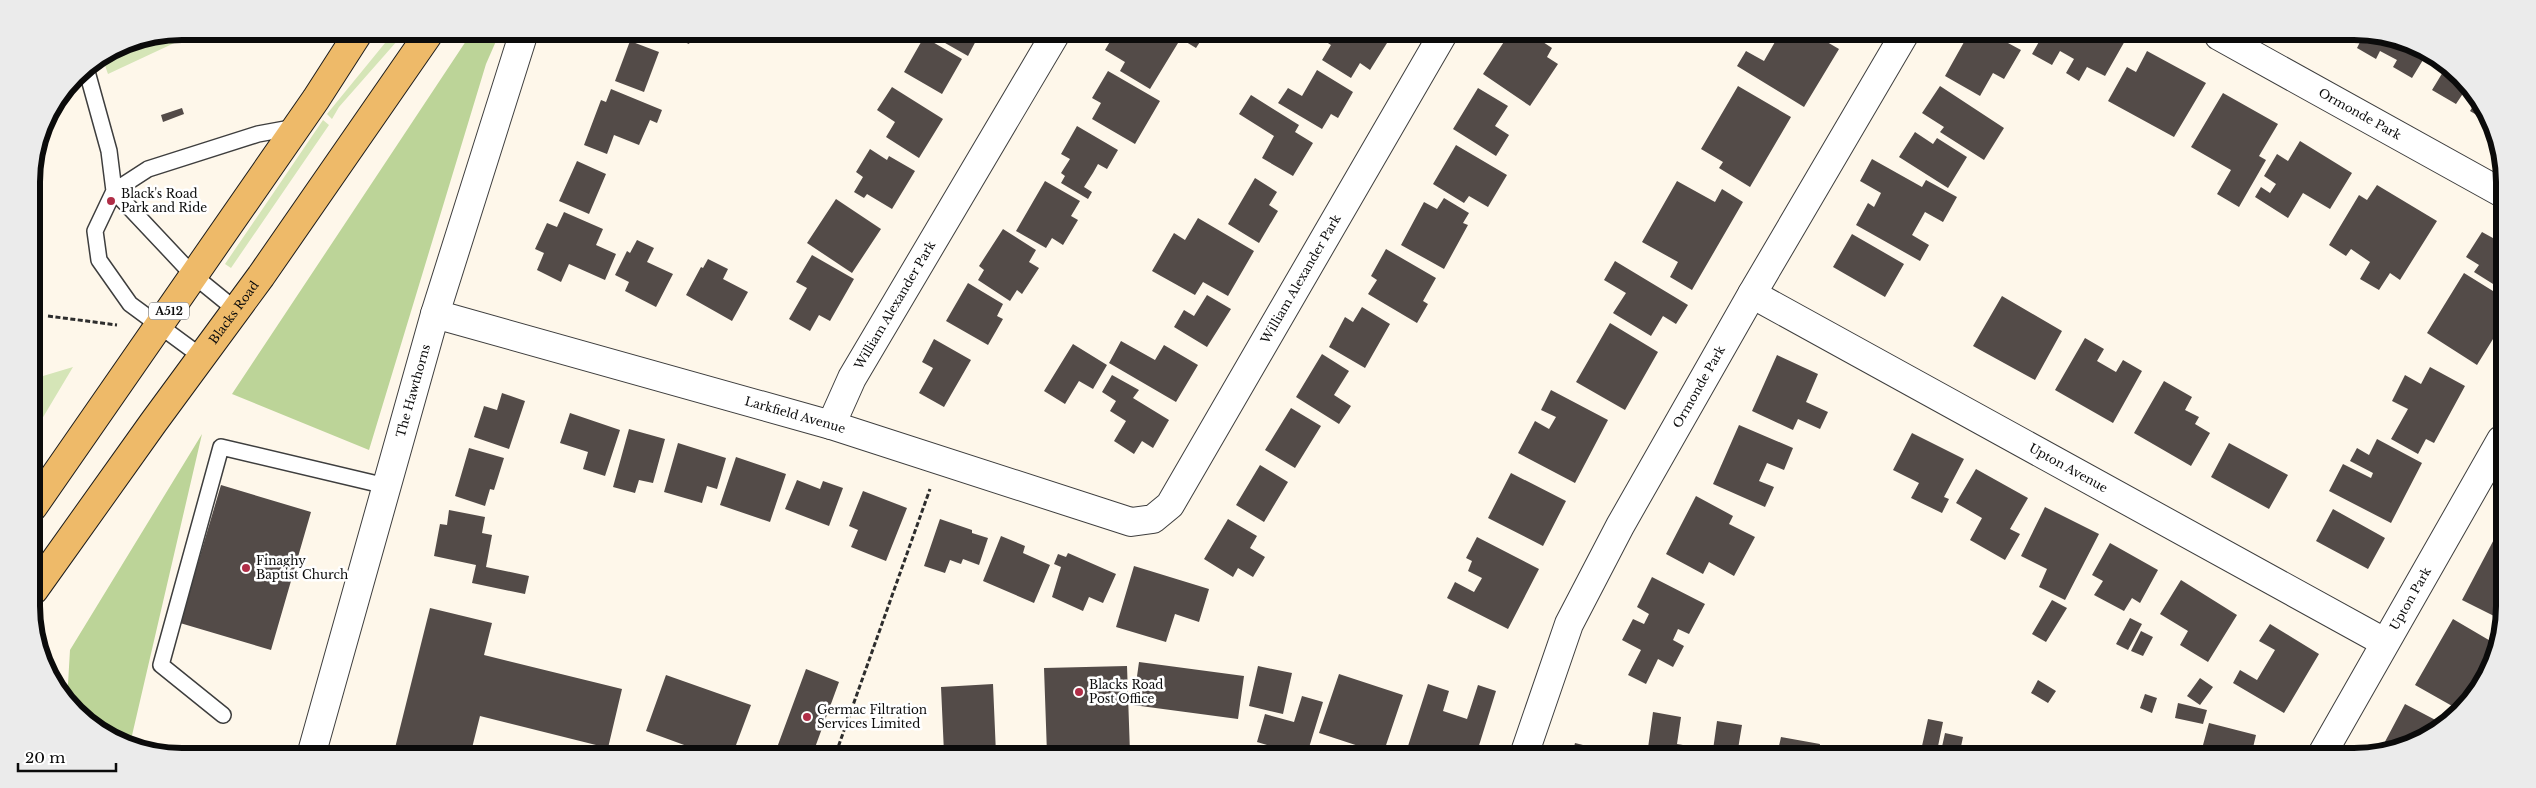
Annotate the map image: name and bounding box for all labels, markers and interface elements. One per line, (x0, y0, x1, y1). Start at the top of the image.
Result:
street label: Ormonde Park (2316, 85, 2405, 143)
place label: Black's Road Park and Ride (121, 186, 207, 215)
marker: Black's Road Park and Ride (105, 195, 117, 207)
street label: William Alexander Park (1257, 211, 1344, 347)
street label: William Alexander Park (850, 238, 939, 373)
street label: Blacks Road (206, 278, 262, 347)
road number: A512 (149, 302, 189, 320)
street label: Ormonde Park (1669, 342, 1728, 431)
street label: The Hawthorns (393, 343, 433, 439)
street label: Larkfield Avenue (743, 393, 848, 436)
street label: Upton Avenue (2026, 440, 2111, 495)
place label: Finaghy Baptist Church (256, 553, 348, 582)
marker: Finaghy Baptist Church (240, 562, 252, 574)
street label: Upton Park (2386, 564, 2434, 633)
place label: Blacks Road Post Office (1089, 677, 1163, 706)
marker: Blacks Road Post Office (1073, 686, 1085, 698)
place label: Germac Filtration Services Limited (817, 702, 927, 731)
marker: Germac Filtration Services Limited (801, 711, 813, 723)
scale bar (18, 740, 115, 772)
text: 20 m (25, 748, 65, 767)

